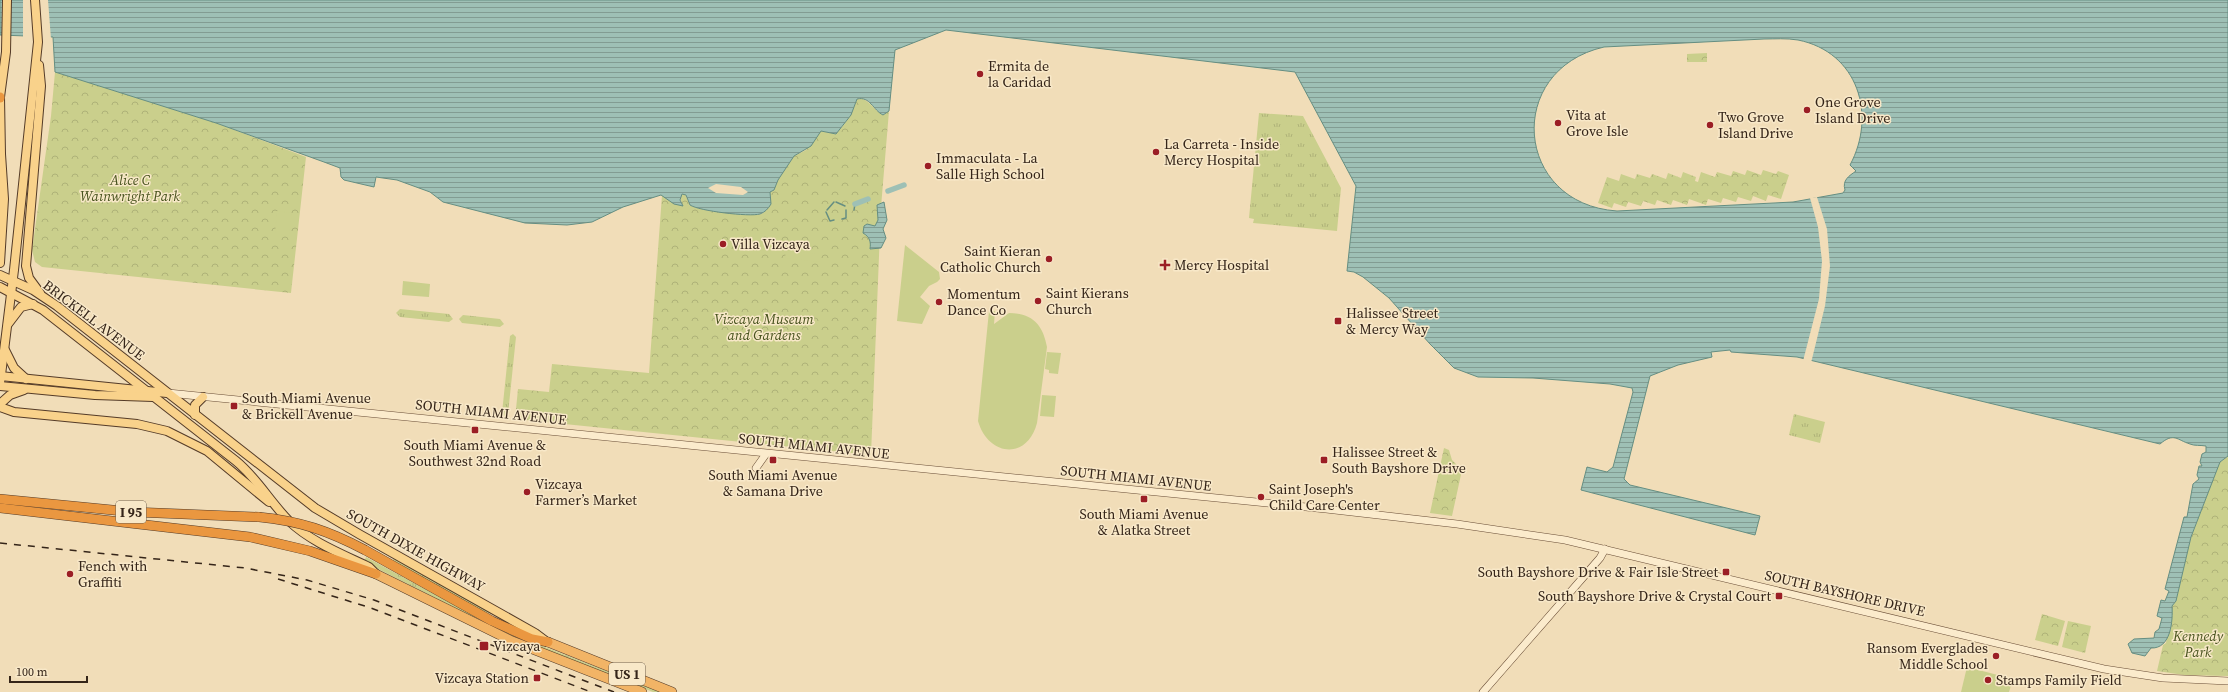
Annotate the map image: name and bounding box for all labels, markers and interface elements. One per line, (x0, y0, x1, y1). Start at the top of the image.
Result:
place label: Ermita de la Caridad (988, 56, 1051, 92)
marker: Ermita de la Caridad (975, 69, 985, 79)
place label: One Grove Island Drive (1815, 92, 1890, 128)
place label: Vita at Grove Isle (1566, 105, 1628, 141)
marker: One Grove Island Drive (1802, 105, 1812, 115)
place label: Two Grove Island Drive (1718, 107, 1793, 143)
marker: Vita at Grove Isle (1553, 118, 1563, 128)
marker: Two Grove Island Drive (1705, 120, 1715, 130)
place label: La Carreta - Inside Mercy Hospital (1164, 134, 1279, 170)
marker: La Carreta - Inside Mercy Hospital (1151, 147, 1161, 157)
place label: Immaculata - La Salle High School (936, 148, 1045, 184)
marker: Immaculata - La Salle High School (923, 161, 933, 171)
park label: Alice C Wainwright Park (80, 170, 180, 206)
place label: Villa Vizcaya (731, 234, 811, 254)
marker: Villa Vizcaya (718, 239, 728, 249)
place label: Saint Kieran Catholic Church (940, 241, 1042, 277)
marker: Saint Kieran Catholic Church (1044, 254, 1054, 264)
place label: Mercy Hospital (1174, 255, 1269, 275)
marker: Mercy Hospital (1159, 259, 1171, 271)
street label: BRICKELL AVENUE (39, 275, 149, 365)
place label: Saint Kierans Church (1046, 283, 1129, 319)
place label: Momentum Dance Co (947, 284, 1021, 320)
marker: Saint Kierans Church (1033, 296, 1043, 306)
marker: Momentum Dance Co (934, 297, 944, 307)
place label: Halissee Street & Mercy Way (1346, 303, 1439, 339)
park label: Vizcaya Museum and Gardens (714, 309, 814, 345)
marker: Halissee Street & Mercy Way (1333, 316, 1343, 326)
place label: South Miami Avenue & Brickell Avenue (242, 388, 371, 424)
street label: SOUTH MIAMI AVENUE (415, 394, 567, 430)
marker: South Miami Avenue & Brickell Avenue (229, 401, 239, 411)
marker: South Miami Avenue & Southwest 32nd Road (470, 425, 480, 435)
street label: SOUTH MIAMI AVENUE (738, 428, 890, 464)
place label: South Miami Avenue & Southwest 32nd Road (404, 435, 546, 471)
place label: Halissee Street & South Bayshore Drive (1332, 442, 1466, 478)
marker: South Miami Avenue & Samana Drive (768, 455, 778, 465)
marker: Halissee Street & South Bayshore Drive (1319, 455, 1329, 465)
street label: SOUTH MIAMI AVENUE (1060, 460, 1212, 496)
place label: South Miami Avenue & Samana Drive (709, 465, 837, 501)
place label: Vizcaya Farmer’s Market (535, 474, 637, 510)
place label: Saint Joseph's Child Care Center (1269, 479, 1380, 515)
marker: Vizcaya Farmer’s Market (522, 487, 532, 497)
marker: Saint Joseph's Child Care Center (1256, 492, 1266, 502)
marker: South Miami Avenue & Alatka Street (1139, 494, 1149, 504)
road number: I 95 (116, 501, 146, 523)
street label: SOUTH DIXIE HIGHWAY (343, 504, 489, 596)
place label: South Miami Avenue & Alatka Street (1080, 504, 1208, 540)
place label: Fench with Graffiti (78, 556, 147, 592)
place label: South Bayshore Drive & Fair Isle Street (1478, 562, 1718, 582)
street label: SOUTH BAYSHORE DRIVE (1763, 565, 1927, 621)
marker: South Bayshore Drive & Fair Isle Street (1721, 567, 1731, 577)
marker: Fench with Graffiti (65, 569, 75, 579)
place label: South Bayshore Drive & Crystal Court (1538, 586, 1771, 606)
marker: South Bayshore Drive & Crystal Court (1774, 591, 1784, 601)
park label: Kennedy Park (2172, 626, 2223, 662)
place label: Vizcaya (493, 636, 541, 656)
place label: Ransom Everglades Middle School (1866, 638, 1988, 674)
marker: Vizcaya (478, 640, 490, 652)
marker: Ransom Everglades Middle School (1991, 651, 2001, 661)
scale bar (10, 658, 87, 684)
road number: US 1 (609, 663, 645, 685)
text: 100 m (16, 664, 48, 680)
place label: Vizcaya Station (435, 668, 530, 688)
place label: Stamps Family Field (1996, 670, 2122, 690)
marker: Vizcaya Station (532, 673, 542, 683)
marker: Stamps Family Field (1983, 675, 1993, 685)

